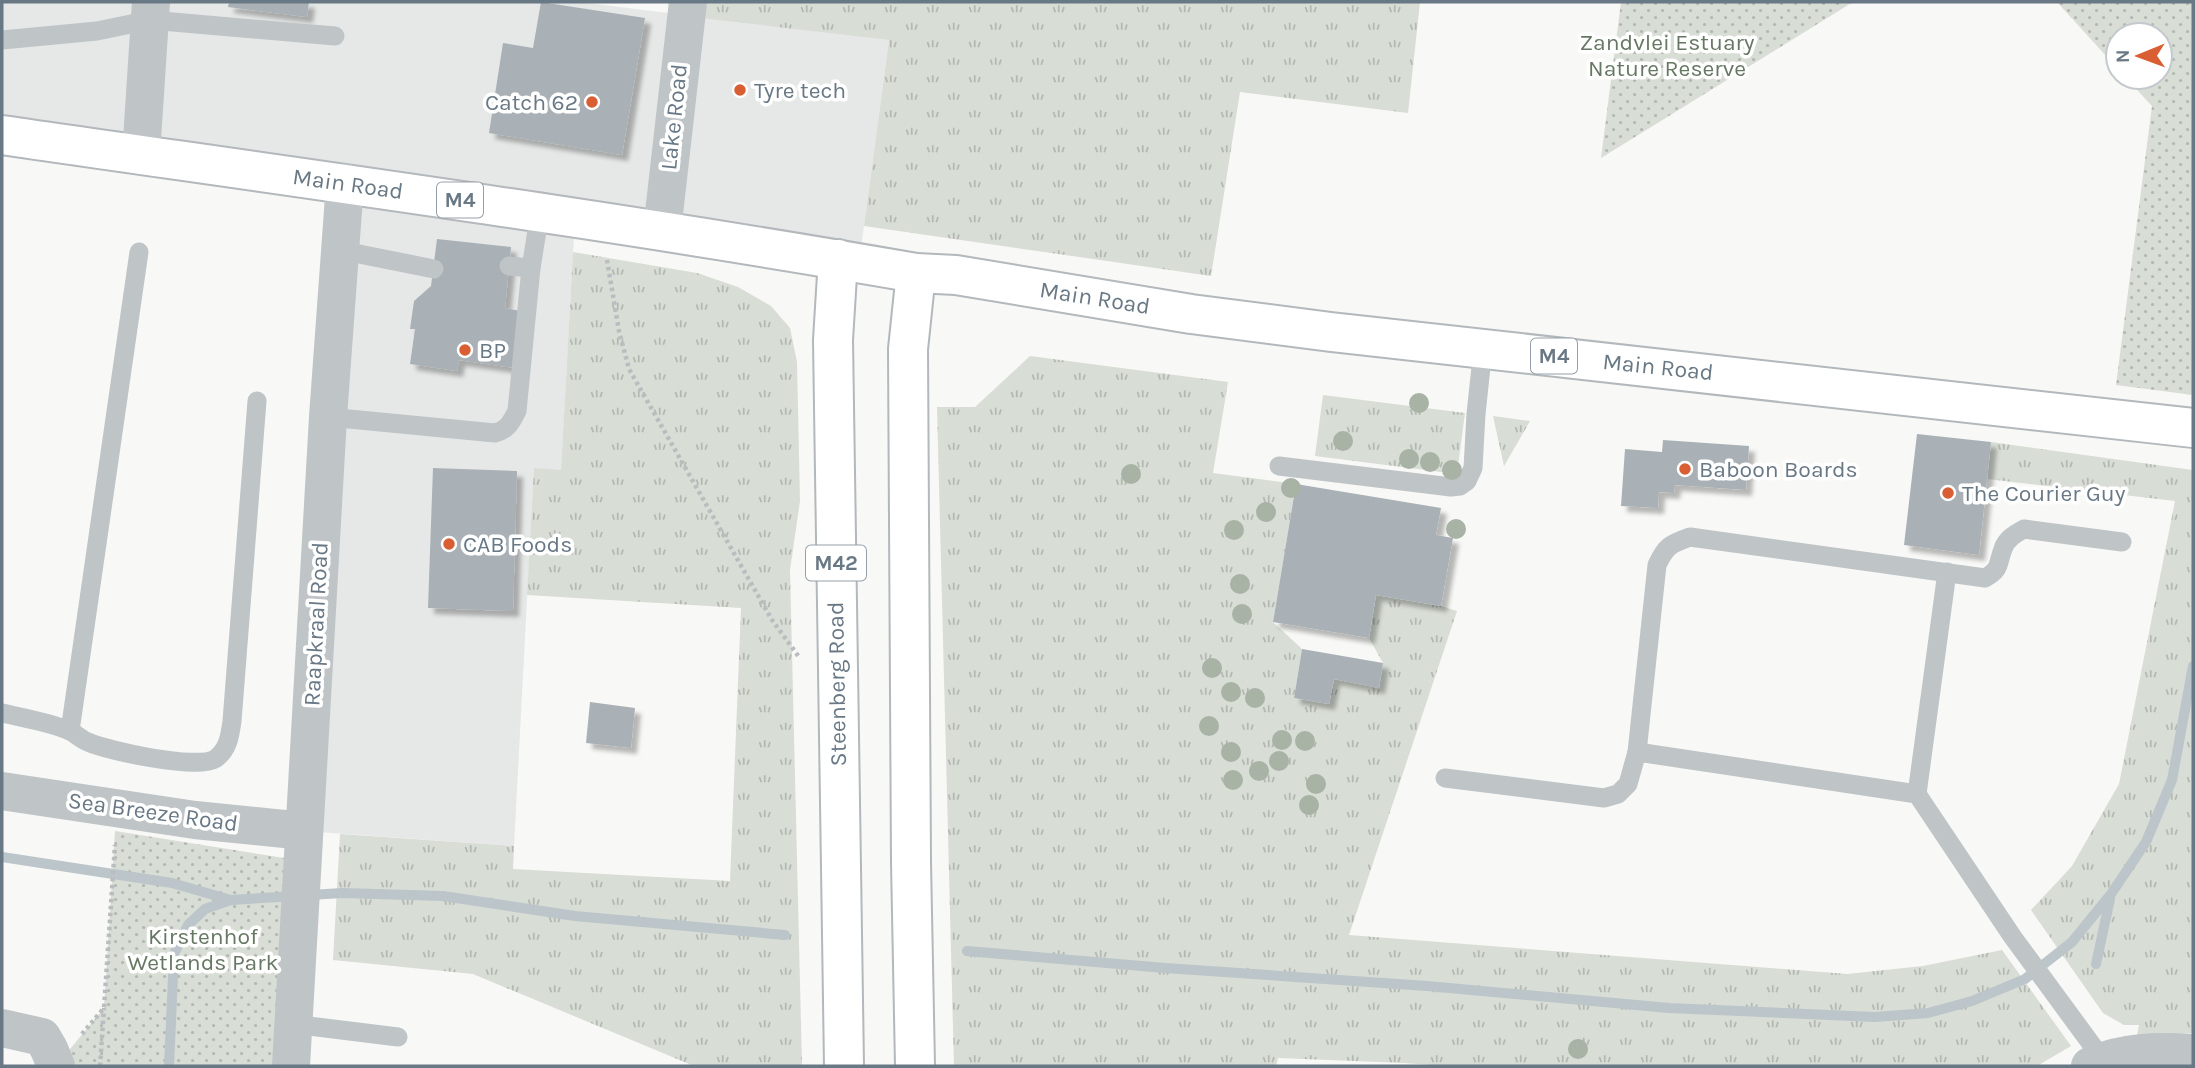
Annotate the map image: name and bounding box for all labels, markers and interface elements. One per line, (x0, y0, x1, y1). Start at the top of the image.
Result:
north arrow (2104, 21, 2174, 91)
park label: Zandvlei Estuary Nature Reserve (1579, 29, 1755, 82)
text: N (2112, 49, 2134, 63)
street label: Lake Road (655, 63, 693, 171)
place label: Tyre tech (754, 77, 846, 104)
marker: Tyre tech (732, 82, 748, 98)
place label: Catch 62 (485, 89, 578, 116)
marker: Catch 62 (584, 94, 600, 110)
street label: Main Road (291, 163, 405, 205)
road number: M4 (437, 182, 483, 218)
street label: Main Road (1038, 276, 1152, 320)
place label: BP (479, 337, 506, 364)
road number: M4 (1531, 338, 1577, 374)
marker: BP (457, 342, 473, 358)
street label: Main Road (1601, 348, 1715, 386)
place label: Baboon Boards (1699, 456, 1858, 483)
marker: Baboon Boards (1677, 461, 1693, 477)
place label: The Courier Guy (1962, 480, 2126, 507)
marker: The Courier Guy (1940, 485, 1956, 501)
place label: CAB Foods (463, 531, 572, 558)
marker: CAB Foods (441, 536, 457, 552)
street label: Raapkraal Road (298, 541, 334, 707)
road number: M42 (806, 546, 866, 580)
street label: Steenberg Road (822, 601, 852, 767)
street label: Sea Breeze Road (66, 787, 240, 837)
park label: Kirstenhof Wetlands Park (127, 923, 279, 976)

